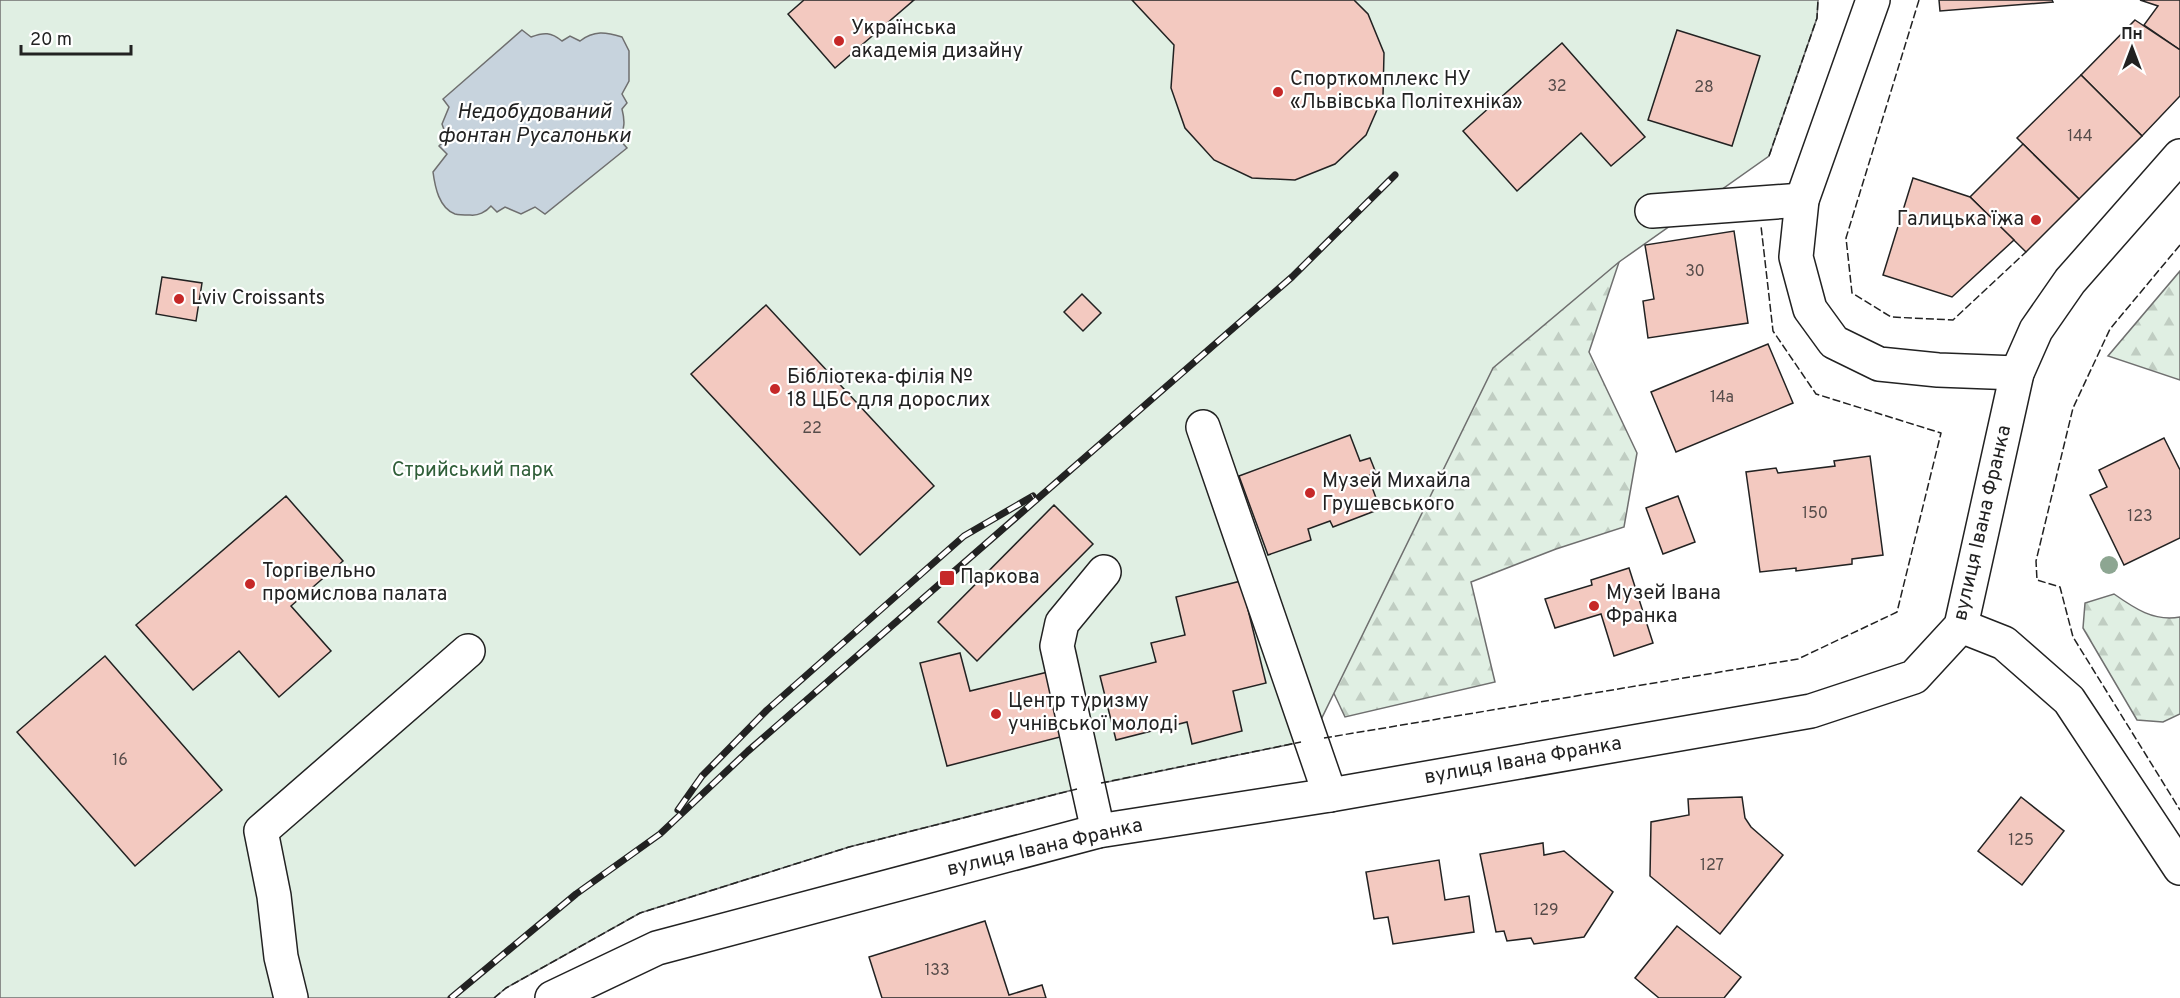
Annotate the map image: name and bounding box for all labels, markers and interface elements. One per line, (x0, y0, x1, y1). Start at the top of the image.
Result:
place label: Українська академія дизайну (851, 16, 1023, 65)
scale bar (21, 18, 130, 56)
north arrow (2102, 18, 2162, 78)
text: Пн (2121, 25, 2143, 45)
text: 20 m (30, 29, 72, 52)
marker: Українська академія дизайну (832, 34, 846, 48)
place label: Спорткомплекс НУ «Львівська Політехніка» (1290, 67, 1523, 116)
house number: 32 (1547, 77, 1567, 97)
house number: 28 (1694, 78, 1714, 98)
marker: Спорткомплекс НУ «Львівська Політехніка» (1271, 85, 1285, 99)
water label: Недобудований фонтан Русалоньки (437, 99, 632, 150)
house number: 144 (2067, 127, 2093, 147)
place label: Галицька їжа (1897, 207, 2024, 233)
marker: Галицька їжа (2029, 213, 2043, 227)
house number: 30 (1685, 262, 1705, 282)
place label: Lviv Croissants (191, 286, 325, 312)
marker: Lviv Croissants (172, 292, 186, 306)
place label: Бібліотека-філія № 18 ЦБС для дорослих (787, 365, 990, 414)
marker: Бібліотека-філія № 18 ЦБС для дорослих (768, 382, 782, 396)
house number: 14а (1710, 388, 1734, 408)
house number: 22 (802, 419, 822, 439)
street label: вулиця Івана Франка (1948, 423, 2018, 623)
park label: Стрийський парк (392, 458, 554, 484)
place label: Музей Михайла Грушевського (1322, 469, 1470, 518)
marker: Музей Михайла Грушевського (1303, 486, 1317, 500)
house number: 150 (1802, 504, 1828, 524)
house number: 123 (2127, 507, 2153, 527)
place label: Торгівельно промислова палата (262, 559, 447, 608)
place label: Паркова (960, 565, 1040, 591)
marker: Паркова (938, 569, 956, 587)
marker: Торгівельно промислова палата (243, 577, 257, 591)
place label: Музей Івана Франка (1606, 581, 1721, 630)
marker: Музей Івана Франка (1587, 599, 1601, 613)
place label: Центр туризму учнівської молоді (1008, 689, 1178, 738)
marker: Центр туризму учнівської молоді (989, 707, 1003, 721)
street label: вулиця Івана Франка (1422, 731, 1624, 791)
house number: 16 (112, 751, 128, 771)
street label: вулиця Івана Франка (945, 813, 1145, 883)
house number: 125 (2008, 831, 2034, 851)
house number: 127 (1700, 856, 1724, 876)
house number: 129 (1533, 901, 1559, 921)
house number: 133 (924, 961, 950, 981)

